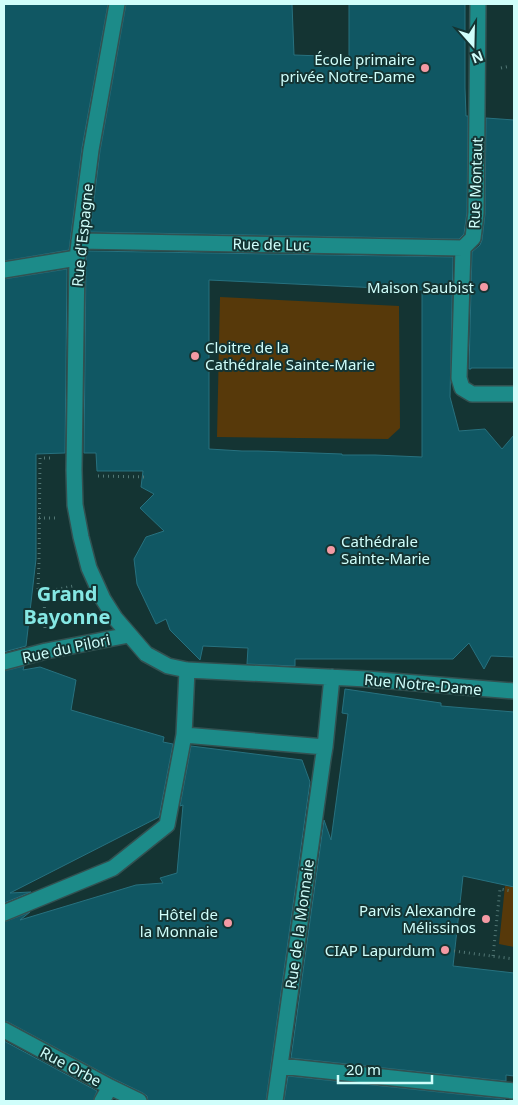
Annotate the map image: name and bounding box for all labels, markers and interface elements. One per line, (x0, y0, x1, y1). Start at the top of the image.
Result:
north arrow (448, 20, 498, 70)
text: N (469, 47, 486, 69)
place label: École primaire privée Notre-Dame (280, 49, 415, 86)
marker: École primaire privée Notre-Dame (419, 62, 431, 74)
street label: Rue Montaut (463, 136, 487, 229)
street label: Rue d'Espagne (67, 182, 97, 288)
street label: Rue de Luc (232, 233, 310, 255)
place label: Maison Saubist (367, 277, 475, 297)
marker: Maison Saubist (478, 281, 490, 293)
place label: Cloitre de la Cathédrale Sainte-Marie (205, 337, 375, 374)
marker: Cloitre de la Cathédrale Sainte-Marie (189, 350, 201, 362)
place label: Cathédrale Sainte-Marie (341, 531, 430, 568)
marker: Cathédrale Sainte-Marie (325, 544, 337, 556)
district label: Grand Bayonne (23, 580, 111, 630)
street label: Rue du Pilori (20, 629, 112, 667)
street label: Rue Notre-Dame (363, 669, 483, 699)
street label: Rue de la Monnaie (280, 858, 318, 990)
place label: Parvis Alexandre Mélissinos (359, 900, 476, 937)
place label: Hôtel de la Monnaie (140, 904, 218, 941)
marker: Parvis Alexandre Mélissinos (480, 913, 492, 925)
marker: Hôtel de la Monnaie (222, 917, 234, 929)
place label: CIAP Lapurdum (325, 940, 435, 960)
marker: CIAP Lapurdum (439, 944, 451, 956)
street label: Rue Orbe (37, 1042, 105, 1090)
scale bar (338, 1052, 432, 1084)
text: 20 m (346, 1059, 381, 1079)

